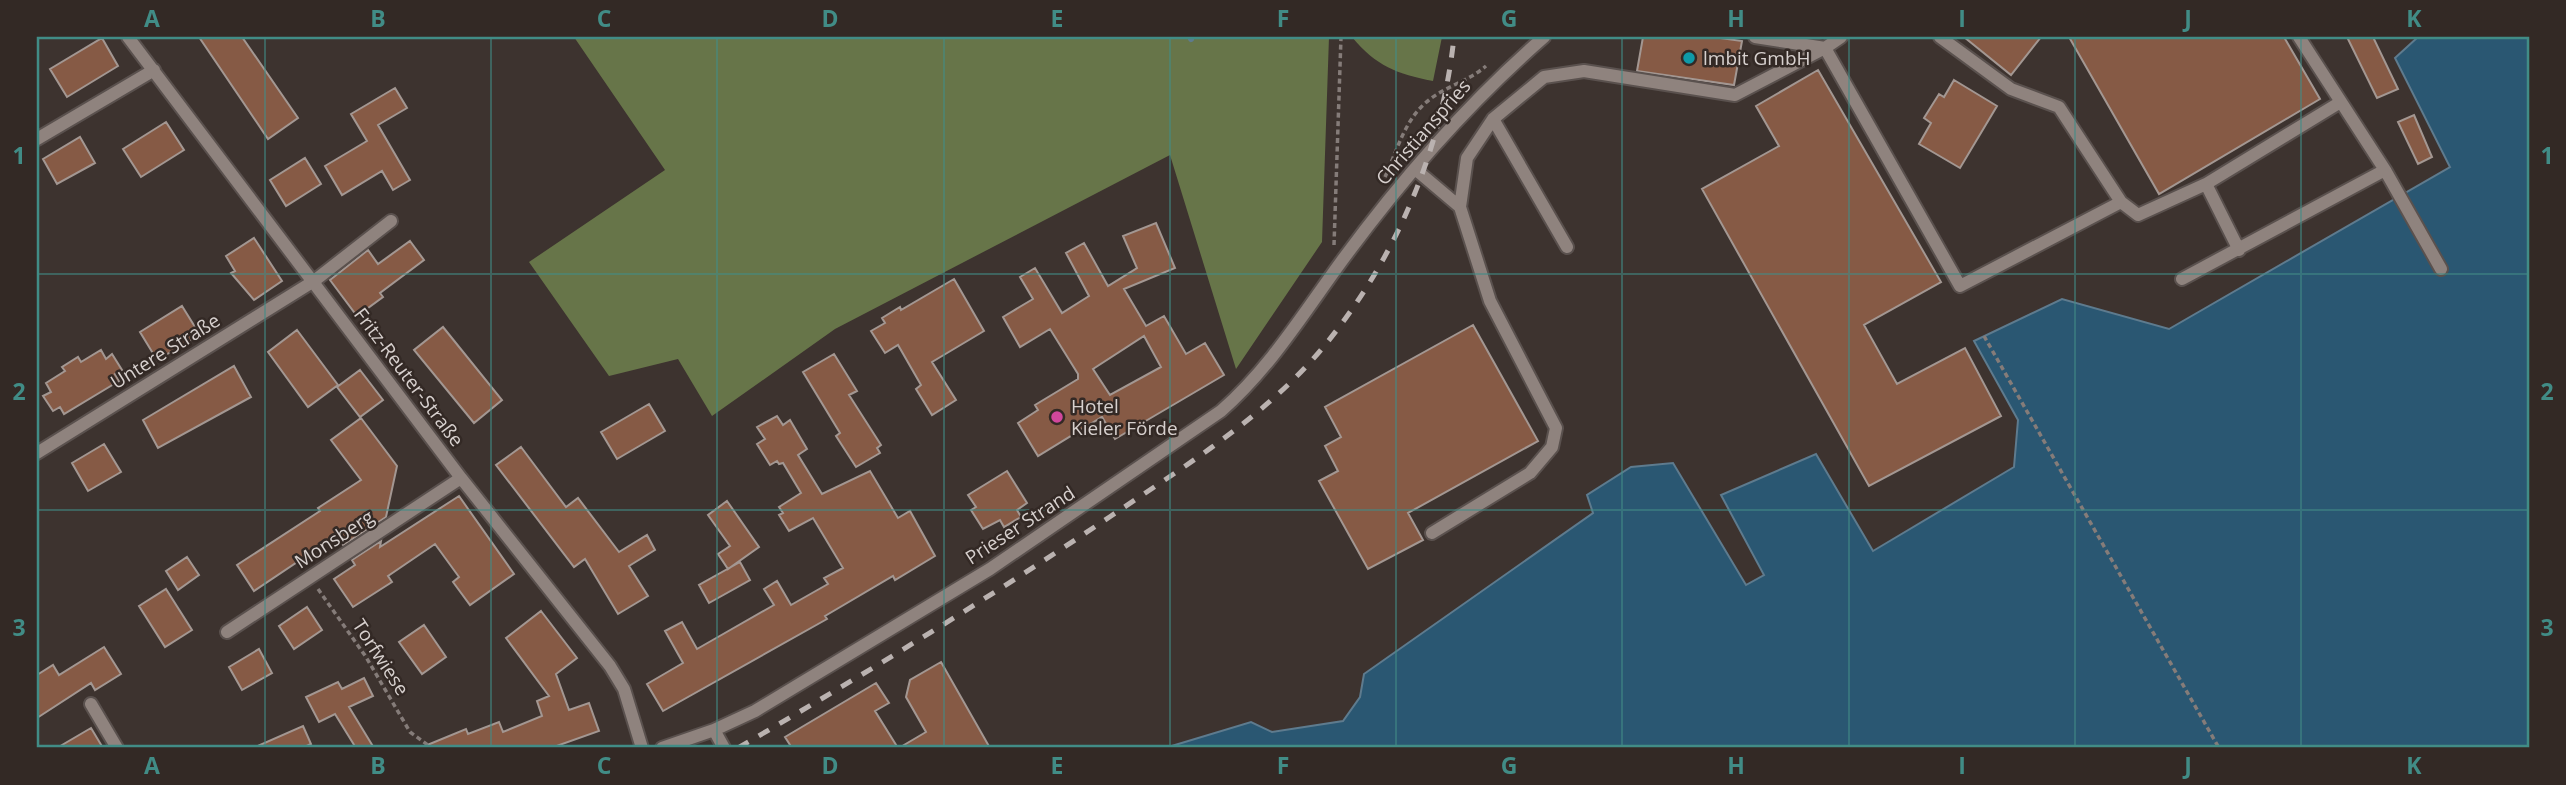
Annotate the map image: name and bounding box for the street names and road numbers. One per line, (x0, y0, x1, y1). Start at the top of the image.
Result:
street label: Christianspries (1370, 74, 1476, 190)
street label: Fritz-Reuter-Straße (348, 302, 470, 452)
street label: Untere Straße (105, 307, 225, 395)
street label: Prieser Strand (960, 480, 1080, 570)
street label: Monsberg (289, 504, 379, 574)
street label: Torfwiese (347, 614, 415, 700)

